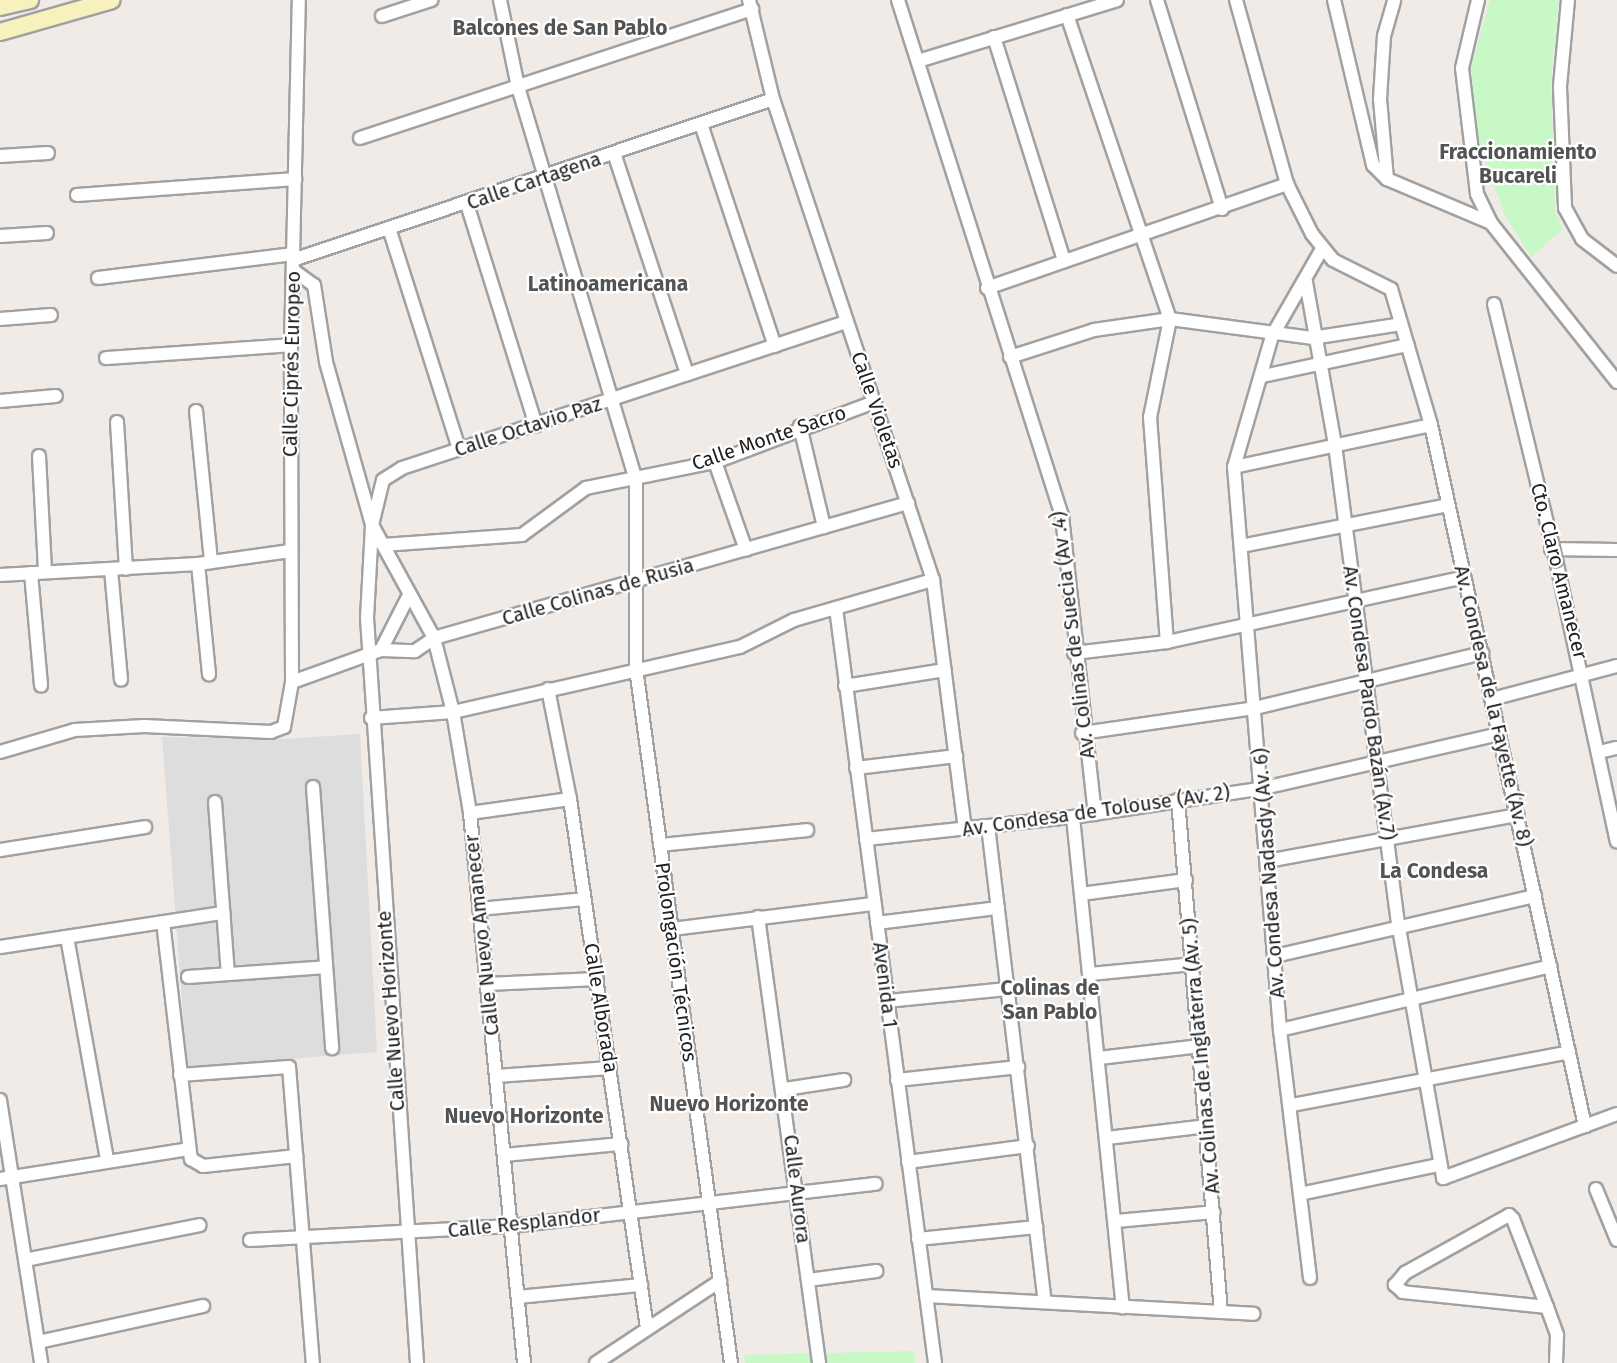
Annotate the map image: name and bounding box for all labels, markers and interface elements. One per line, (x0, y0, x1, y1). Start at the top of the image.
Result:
district label: Balcones de San Pablo (453, 15, 667, 41)
district label: Fraccionamiento Bucareli (1439, 139, 1597, 189)
street label: Calle Cartagena (464, 147, 604, 215)
street label: Calle Ciprés Europeo (278, 271, 306, 457)
district label: Latinoamericana (528, 271, 688, 297)
street label: Calle Violetas (846, 349, 908, 471)
street label: Calle Octavio Paz (451, 392, 605, 462)
street label: Calle Monte Sacro (689, 400, 849, 476)
street label: Cto. Claro Amanecer (1525, 480, 1593, 662)
street label: Av. Colinas de Suecia (Av .4) (1046, 510, 1100, 760)
street label: Calle Colinas de Rusia (499, 553, 697, 631)
street label: Av. Condesa de la Fayette (Av. 8) (1449, 563, 1537, 849)
street label: Av. Condesa Pardo Bazán (Av.7) (1338, 564, 1400, 842)
street label: Av. Condesa Nadasdy (Av. 6) (1248, 747, 1290, 999)
street label: Av. Condesa de Tolouse (Av. 2) (961, 780, 1231, 842)
street label: Calle Nuevo Amanecer (459, 833, 505, 1037)
district label: La Condesa (1380, 858, 1488, 884)
street label: Prolongación Técnicos (650, 861, 702, 1063)
street label: Calle Nuevo Horizonte (372, 910, 410, 1112)
street label: Av. Colinas de Inglaterra (Av. 5) (1177, 917, 1225, 1195)
street label: Calle Alborada (579, 941, 623, 1075)
street label: Avenida 1 (868, 941, 902, 1029)
district label: Colinas de San Pablo (1001, 975, 1099, 1025)
district label: Nuevo Horizonte (650, 1091, 808, 1117)
district label: Nuevo Horizonte (445, 1103, 603, 1129)
street label: Calle Aurora (778, 1133, 816, 1245)
street label: Calle Resplandor (447, 1203, 601, 1243)

